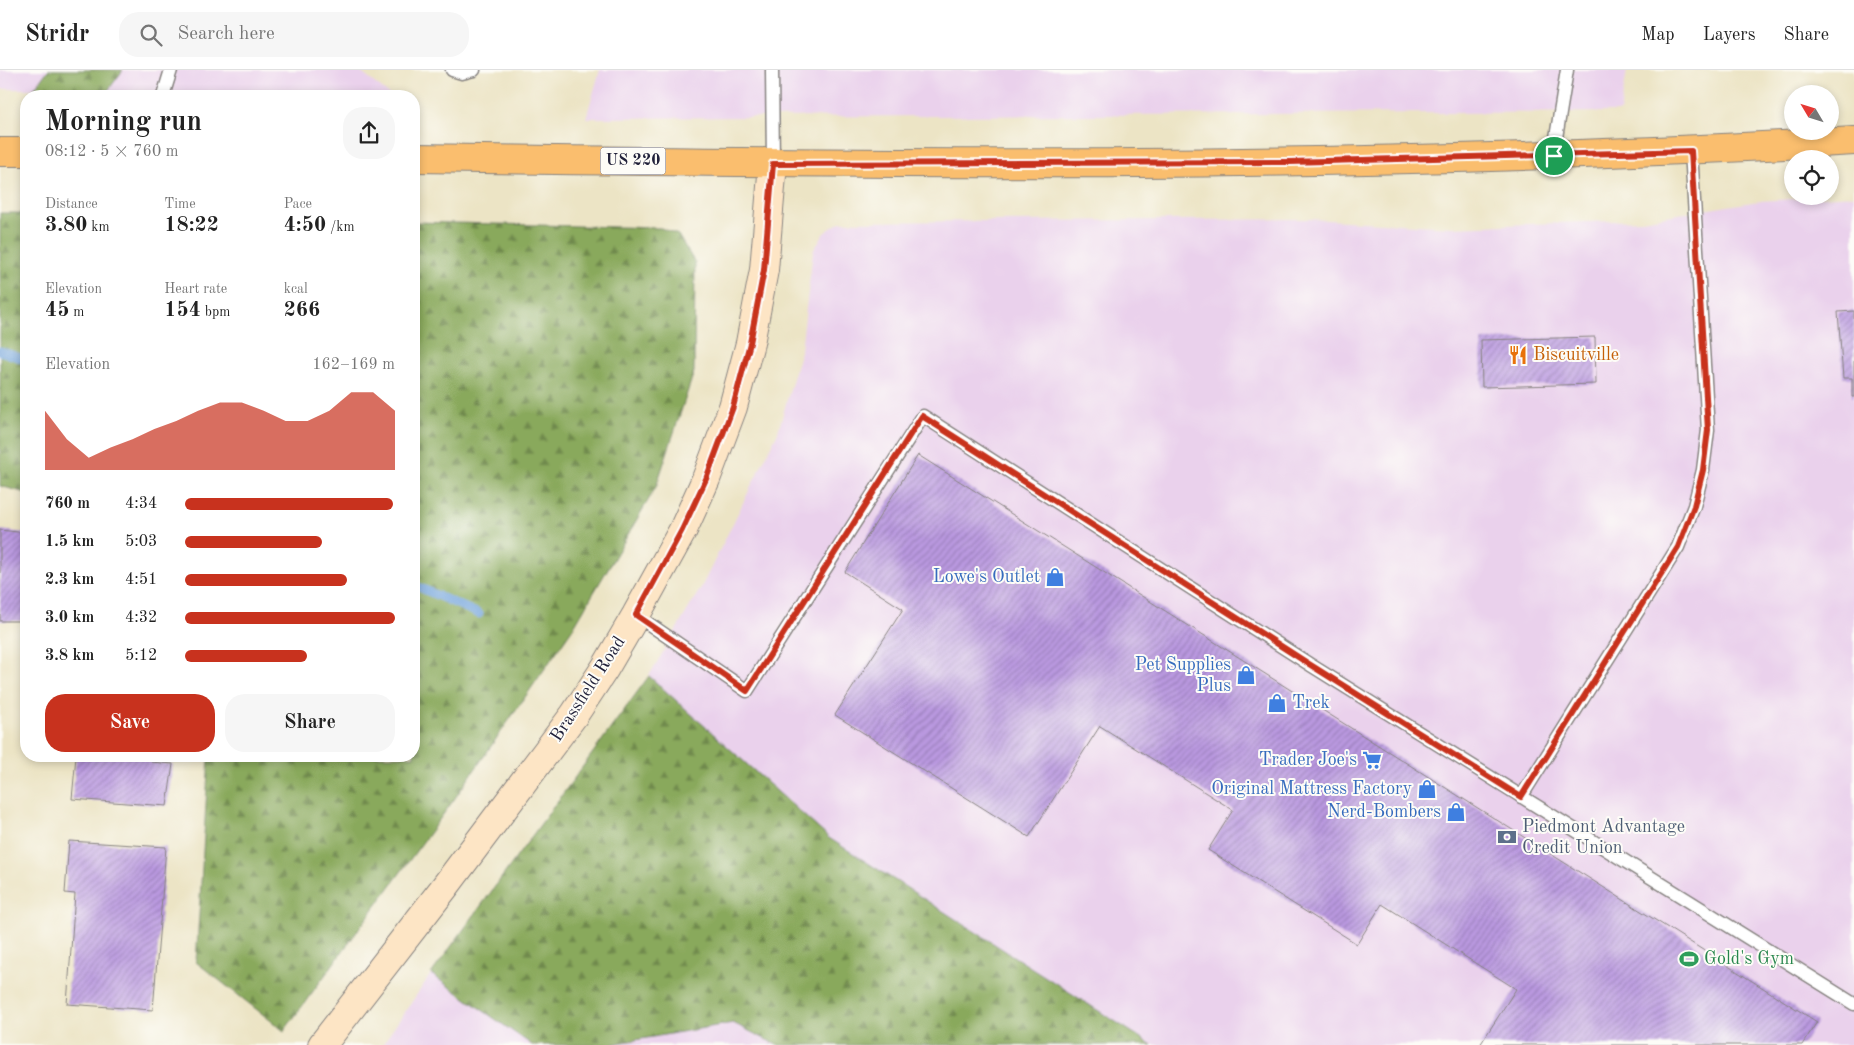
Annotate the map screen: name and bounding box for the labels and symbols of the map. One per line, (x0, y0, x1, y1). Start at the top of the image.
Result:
north arrow (1784, 85, 1839, 140)
pin (1533, 135, 1575, 177)
road number: US 220 (600, 148, 666, 174)
restaurant icon: Biscuitville (1507, 344, 1529, 366)
place label: Biscuitville (1533, 346, 1619, 364)
shop icon: Lowe's Outlet (1044, 566, 1066, 588)
place label: Lowe's Outlet (933, 568, 1040, 586)
street label: Brassfield Road (547, 633, 629, 745)
place label: Pet Supplies Plus (1135, 656, 1231, 695)
shop icon: Pet Supplies Plus (1235, 664, 1257, 686)
shop icon: Trek (1266, 692, 1288, 714)
place label: Trek (1292, 694, 1330, 712)
supermarket icon: Trader Joe's (1361, 749, 1383, 771)
place label: Trader Joe's (1259, 751, 1357, 769)
shop icon: Original Mattress Factory (1416, 778, 1438, 800)
place label: Original Mattress Factory (1211, 780, 1412, 798)
shop icon: Nerd-Bombers (1445, 801, 1467, 823)
place label: Nerd-Bombers (1327, 803, 1441, 821)
place label: Piedmont Advantage Credit Union (1522, 818, 1685, 857)
bank icon: Piedmont Advantage Credit Union (1496, 826, 1518, 848)
sports icon: Gold's Gym (1678, 948, 1700, 970)
place label: Gold's Gym (1704, 950, 1794, 968)

